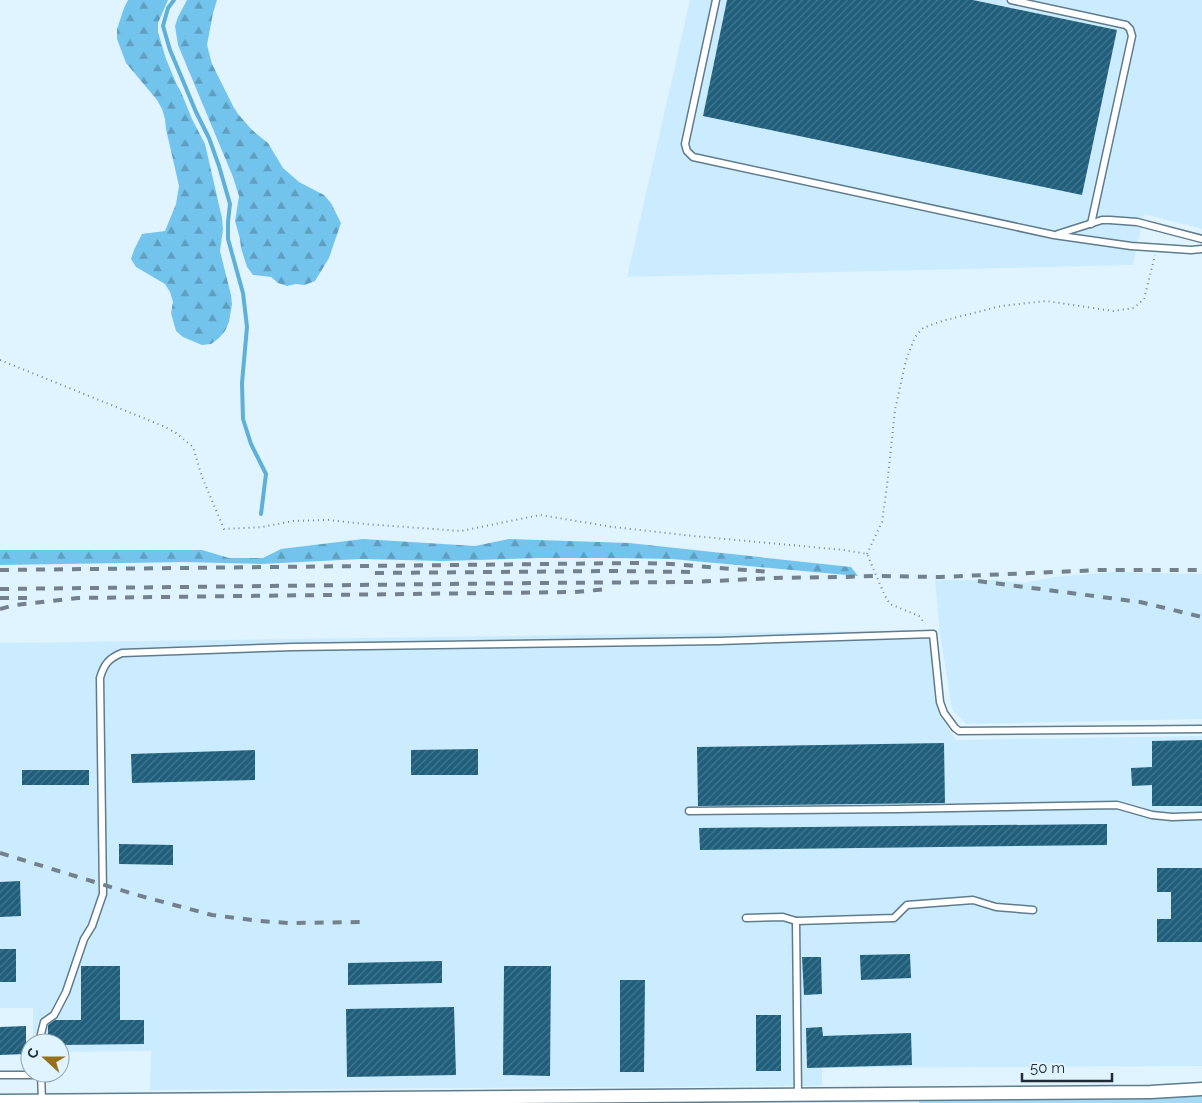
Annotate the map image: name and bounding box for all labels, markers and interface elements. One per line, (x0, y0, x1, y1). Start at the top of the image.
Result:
north arrow (20, 1033, 70, 1083)
text: С (24, 1046, 42, 1061)
scale bar (1022, 1050, 1112, 1082)
text: 50 m (1030, 1059, 1065, 1077)

